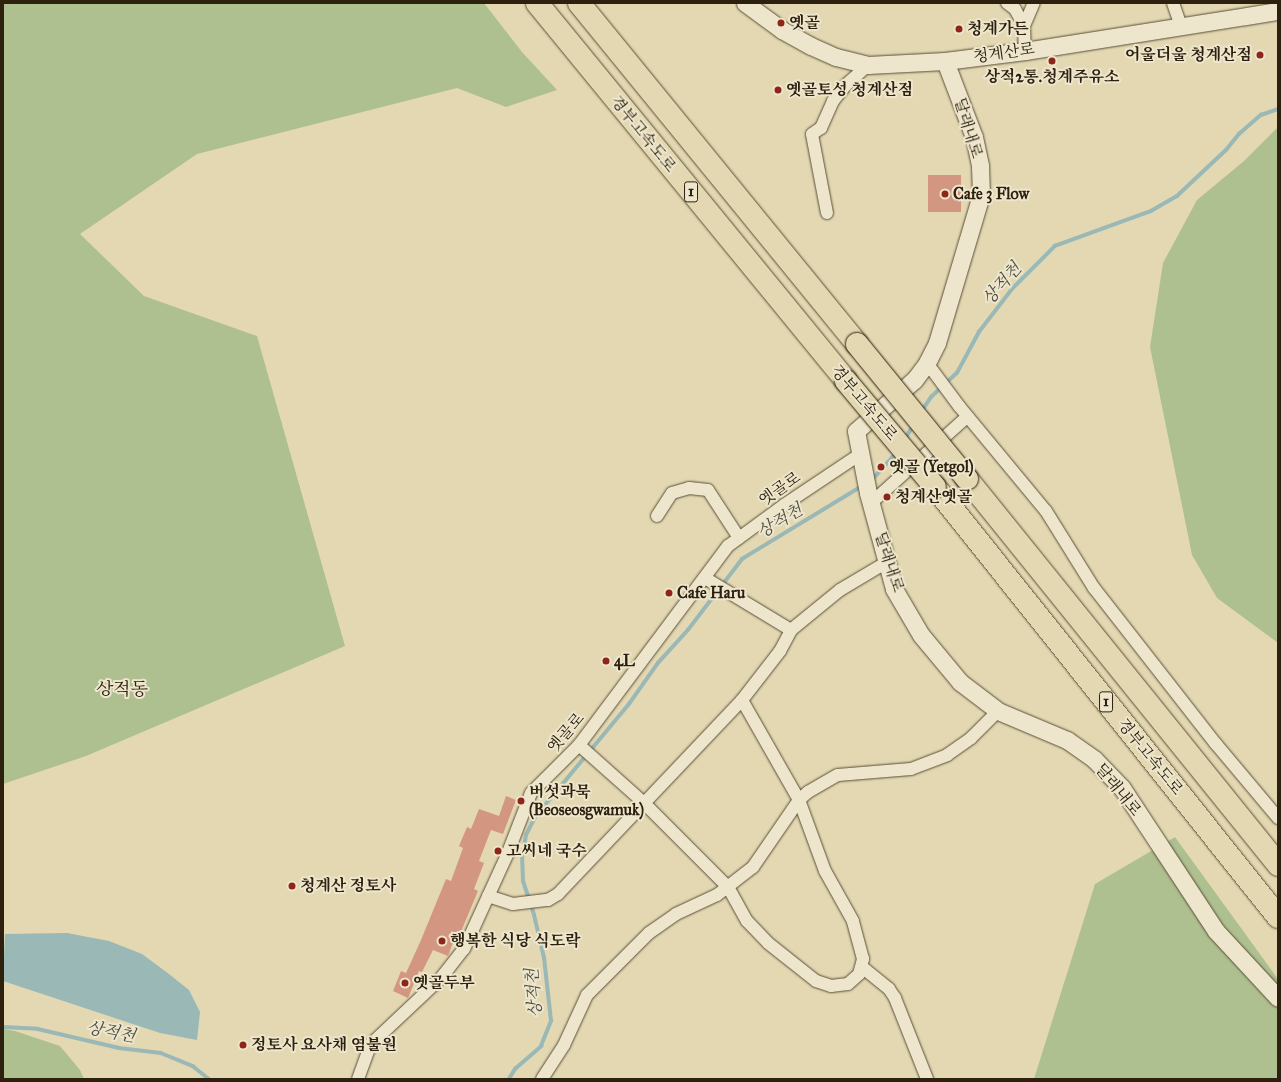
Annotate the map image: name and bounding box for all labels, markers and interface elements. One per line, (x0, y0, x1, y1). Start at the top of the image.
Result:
place label: 옛골 (789, 13, 820, 33)
marker: 옛골 (776, 18, 786, 28)
place label: 청계가든 (967, 19, 1029, 39)
marker: 청계가든 (954, 24, 964, 34)
street label: 청계산로 (972, 39, 1036, 67)
place label: 어울더울 청계산점 (1125, 45, 1252, 65)
marker: 어울더울 청계산점 (1255, 50, 1265, 60)
marker: 상적2통.청계주유소 (1047, 56, 1057, 66)
place label: 상적2통.청계주유소 (985, 67, 1119, 87)
place label: 옛골토성 청계산점 (786, 80, 913, 100)
marker: 옛골토성 청계산점 (773, 85, 783, 95)
street label: 경부고속도로 (606, 92, 680, 176)
street label: 달래내로 (950, 96, 986, 160)
road number: 1 (684, 179, 698, 205)
place label: Cafe 3 Flow (953, 184, 1029, 204)
marker: Cafe 3 Flow (940, 189, 950, 199)
water label: 상적천 (978, 259, 1026, 309)
street label: 경부고속도로 (827, 361, 901, 445)
place label: 옛골 (Yetgol) (889, 457, 974, 477)
marker: 옛골 (Yetgol) (876, 462, 886, 472)
street label: 옛골로 (756, 468, 804, 510)
place label: 청계산옛골 (895, 487, 972, 507)
marker: 청계산옛골 (882, 492, 892, 502)
water label: 상적천 (754, 500, 806, 542)
street label: 달래내로 (870, 530, 908, 594)
place label: Cafe Haru (677, 583, 745, 603)
marker: Cafe Haru (664, 588, 674, 598)
place label: 4L (614, 651, 635, 671)
marker: 4L (601, 656, 611, 666)
district label: 상적동 (96, 678, 148, 700)
road number: 1 (1099, 689, 1113, 715)
street label: 옛골로 (544, 709, 588, 757)
street label: 경부고속도로 (1113, 715, 1187, 799)
street label: 달래내로 (1091, 760, 1145, 820)
place label: 버섯과묵 (Beoseosgwamuk) (529, 782, 644, 820)
marker: 버섯과묵 (Beoseosgwamuk) (516, 796, 526, 806)
place label: 고씨네 국수 (506, 841, 587, 861)
marker: 고씨네 국수 (493, 846, 503, 856)
place label: 청계산 정토사 (300, 876, 396, 896)
marker: 청계산 정토사 (287, 881, 297, 891)
place label: 행복한 식당 식도락 (450, 931, 581, 951)
marker: 행복한 식당 식도락 (437, 936, 447, 946)
water label: 상적천 (522, 968, 546, 1018)
place label: 옛골두부 (413, 973, 475, 993)
marker: 옛골두부 (400, 978, 410, 988)
water label: 상적천 (85, 1017, 137, 1047)
place label: 정토사 요사채 염불원 (251, 1035, 397, 1055)
marker: 정토사 요사채 염불원 (238, 1040, 248, 1050)

